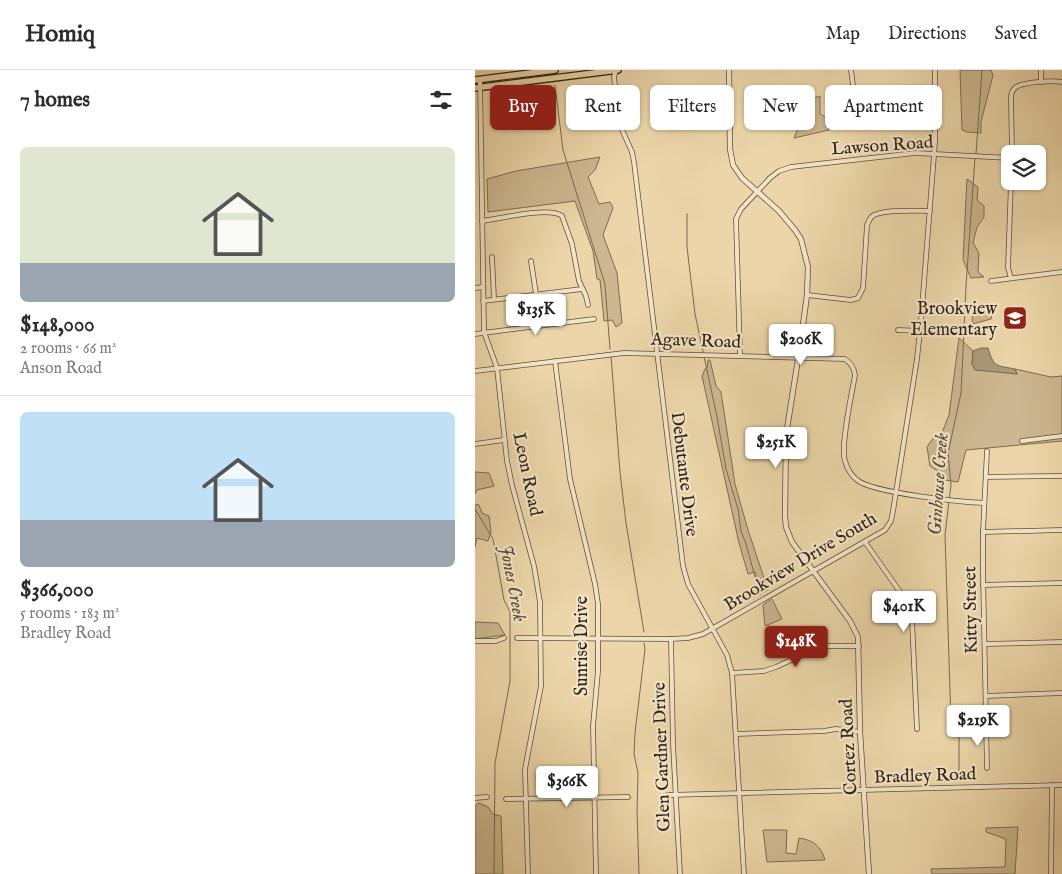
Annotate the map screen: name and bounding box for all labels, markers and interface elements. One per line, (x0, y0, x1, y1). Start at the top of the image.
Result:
text: Homiq (25, 19, 95, 50)
text: Map (826, 23, 860, 46)
text: Directions (888, 23, 966, 46)
text: Saved (994, 23, 1037, 46)
chip: Buy (490, 85, 556, 130)
chip: Rent (566, 85, 640, 130)
chip: Filters (650, 85, 734, 130)
chip: New (744, 85, 815, 130)
chip: Apartment (825, 85, 942, 130)
icon: filters (427, 86, 455, 114)
text: 7 homes (20, 87, 90, 114)
street label: Lawson Road (830, 131, 934, 162)
map controls (1001, 145, 1046, 190)
button: layers (1001, 145, 1046, 190)
icon: home (193, 179, 283, 269)
pin: $135K (501, 294, 571, 336)
place label: Brookview Elementary (910, 298, 998, 342)
text: $135K (517, 300, 555, 320)
school or university icon: Brookview Elementary (1002, 305, 1028, 331)
text: $148,000 (20, 312, 95, 339)
pin: $206K (766, 324, 836, 366)
street label: Agave Road (649, 328, 742, 355)
text: $206K (780, 330, 822, 350)
text: 2 rooms · 66 m² (20, 339, 116, 359)
text: Anson Road (20, 359, 102, 379)
street label: Debutante Drive (664, 411, 703, 538)
pin: $251K (741, 426, 811, 469)
street label: Leon Road (506, 430, 547, 519)
water label: Ginhouse Creek (923, 432, 955, 536)
text: $251K (756, 433, 796, 453)
icon: home (193, 445, 283, 535)
street label: Brookview Drive South (720, 507, 882, 617)
water label: Jones Creek (493, 543, 531, 624)
street label: Kitty Street (959, 566, 984, 654)
text: $366,000 (20, 577, 94, 604)
pin: $401K (869, 590, 939, 633)
street label: Sunrise Drive (571, 596, 594, 696)
text: $401K (883, 597, 925, 617)
text: 5 rooms · 183 m² (20, 604, 119, 624)
text: Bradley Road (20, 624, 111, 644)
pin: $148K (761, 626, 831, 668)
text: $148K (776, 632, 816, 652)
street label: Glen Gardner Drive (648, 682, 677, 832)
street label: Cortez Road (835, 698, 864, 796)
pin: $219K (943, 704, 1013, 747)
text: $219K (958, 711, 998, 731)
street label: Bradley Road (873, 763, 977, 790)
pin: $366K (532, 766, 602, 808)
text: $366K (547, 772, 587, 792)

